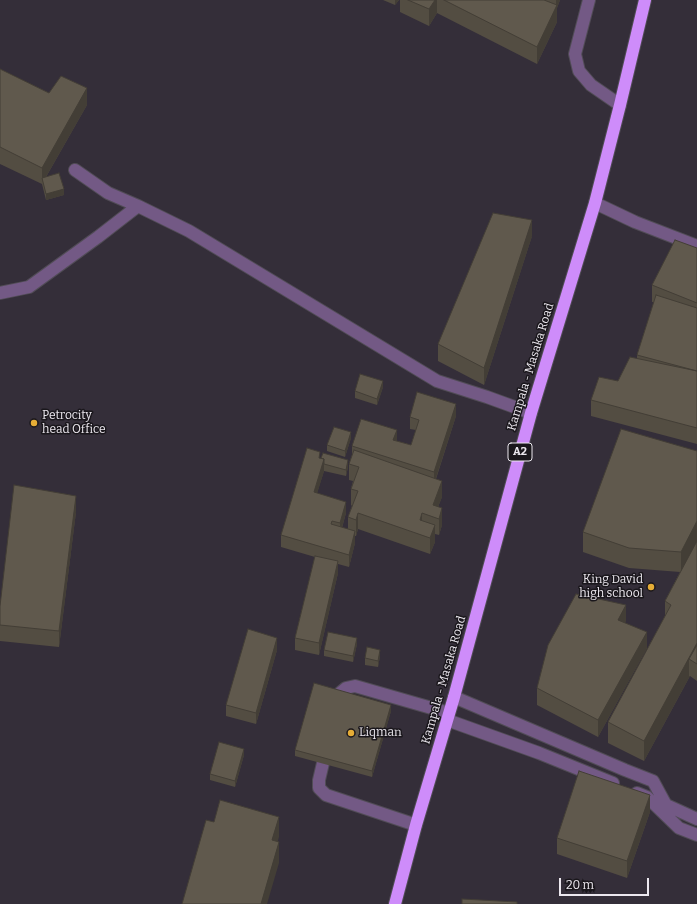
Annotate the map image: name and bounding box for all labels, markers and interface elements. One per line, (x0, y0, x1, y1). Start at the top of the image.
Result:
street label: Kampala - Masaka Road (505, 301, 557, 433)
place label: Petrocity head Office (42, 409, 106, 437)
marker: Petrocity head Office (29, 418, 39, 428)
road number: A2 (508, 443, 532, 461)
place label: King David high school (579, 573, 643, 601)
marker: King David high school (646, 582, 656, 592)
street label: Kampala - Masaka Road (419, 614, 469, 746)
place label: Liqman (359, 726, 402, 740)
marker: Liqman (346, 728, 356, 738)
scale bar (561, 870, 651, 896)
text: 20 m (566, 878, 594, 892)

